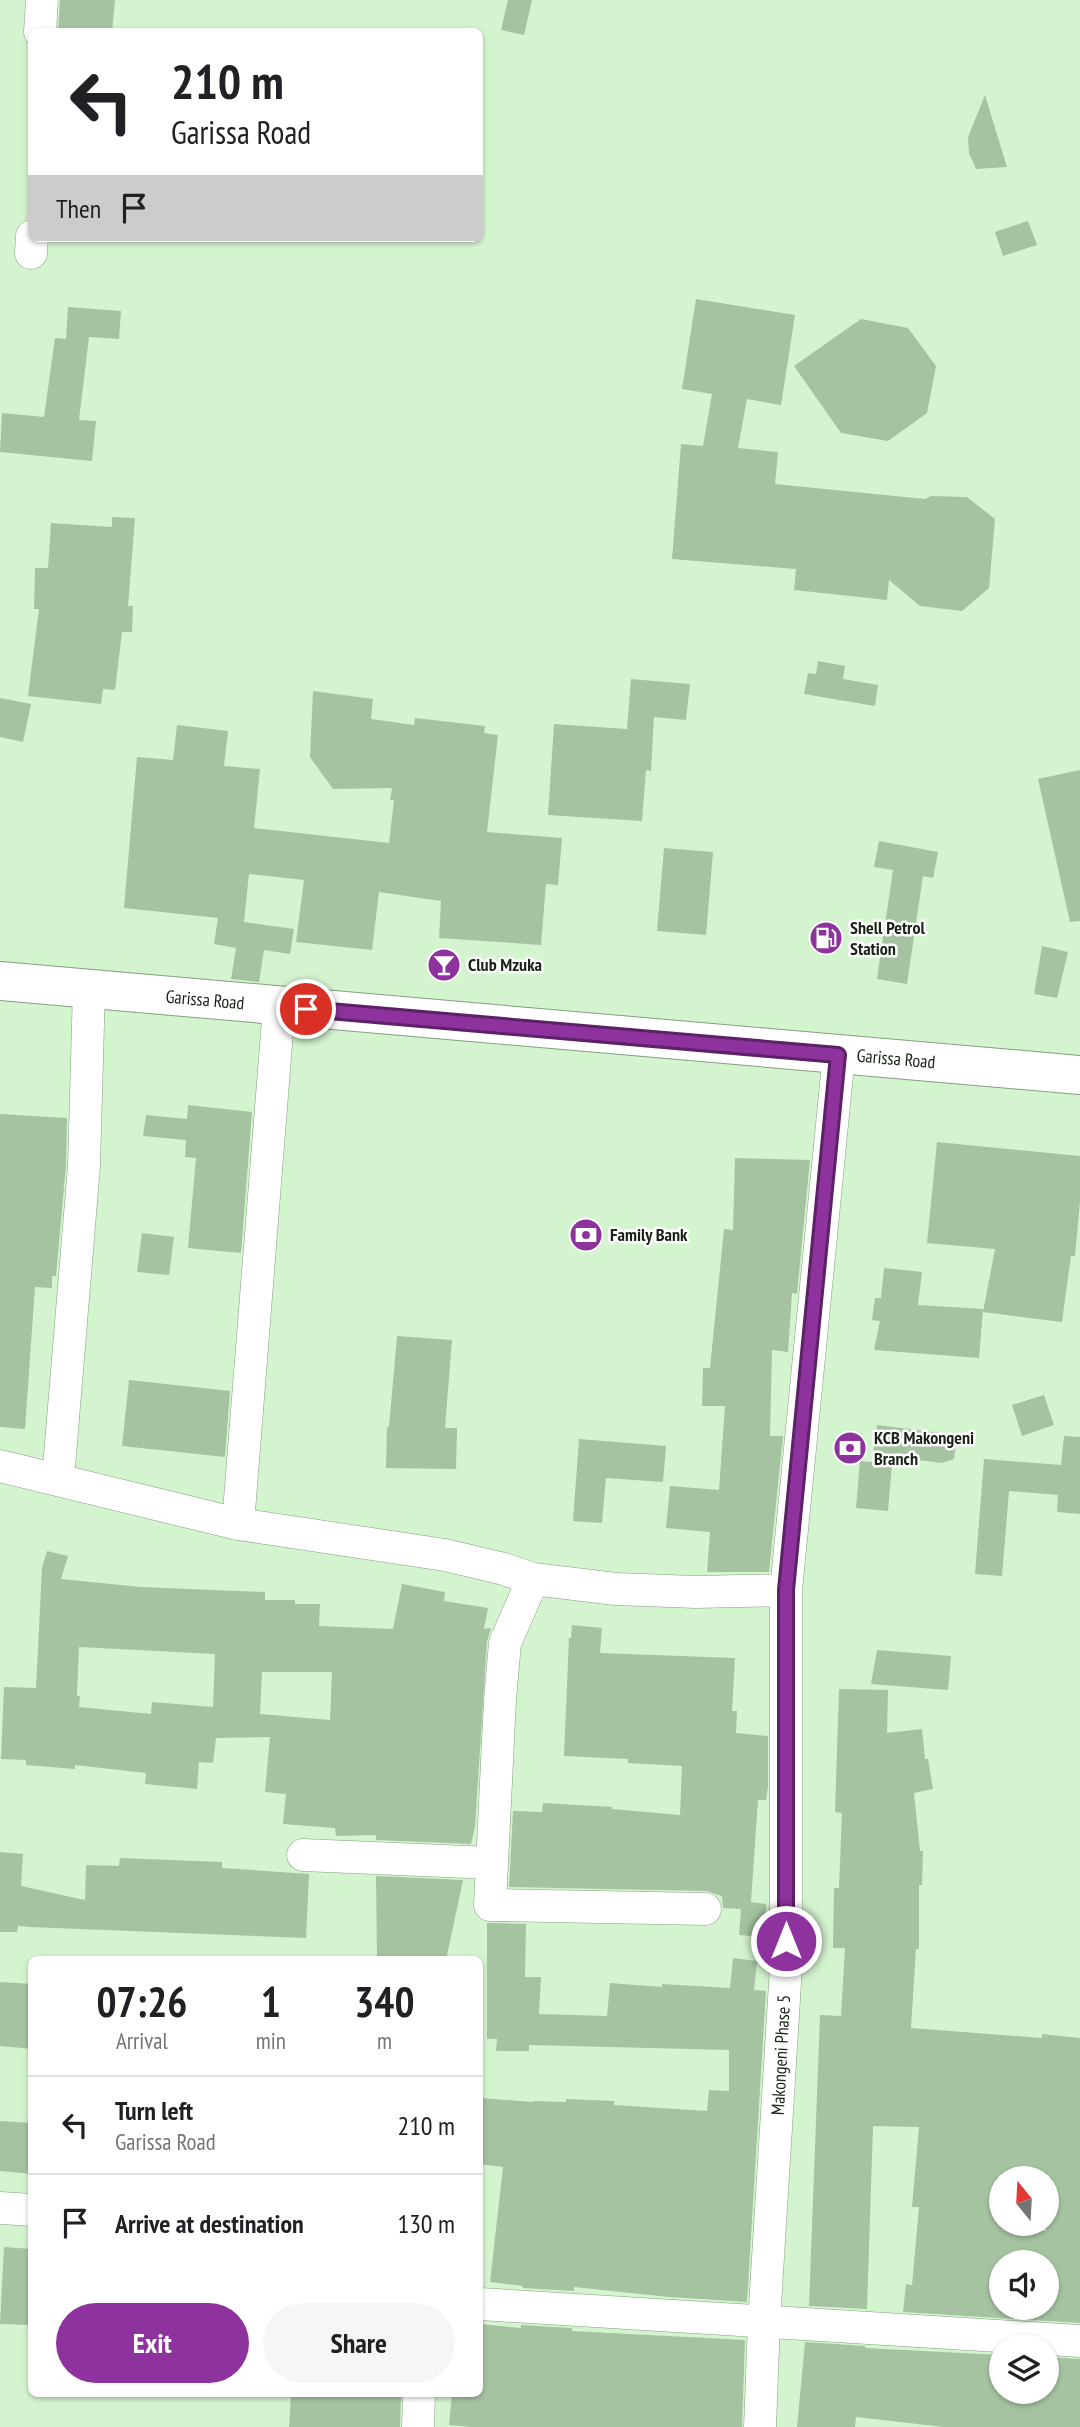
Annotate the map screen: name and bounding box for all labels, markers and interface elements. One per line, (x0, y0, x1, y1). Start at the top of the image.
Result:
text: 210 m (171, 49, 284, 113)
icon: left (56, 56, 147, 147)
text: Garissa Road (171, 111, 311, 153)
icon: arrive (115, 189, 153, 227)
text: Then (56, 192, 101, 225)
place label: Shell Petrol Station (850, 916, 925, 960)
fuel station icon: Shell Petrol Station (807, 919, 845, 957)
bar icon: Club Mzuka (425, 946, 463, 984)
place label: Club Mzuka (468, 953, 542, 976)
pin (276, 979, 336, 1039)
street label: Garissa Road (165, 985, 245, 1014)
icon: arrive (287, 990, 325, 1028)
street label: Garissa Road (856, 1044, 936, 1073)
bank icon: Family Bank (567, 1216, 605, 1254)
place label: Family Bank (610, 1223, 688, 1246)
place label: KCB Makongeni Branch (874, 1426, 974, 1470)
bank icon: KCB Makongeni Branch (831, 1429, 869, 1467)
position arrow (749, 1904, 823, 1978)
text: 07:26 (96, 1974, 187, 2029)
text: 1 (261, 1974, 281, 2029)
text: 340 (354, 1974, 415, 2029)
street label: Makongeni Phase 5 (766, 1994, 795, 2116)
text: Arrival (116, 2026, 168, 2055)
text: min (256, 2026, 286, 2055)
text: m (377, 2026, 392, 2055)
text: Turn left (115, 2094, 193, 2127)
icon: left (56, 2106, 94, 2144)
text: 210 m (397, 2109, 455, 2142)
text: Garissa Road (115, 2127, 216, 2156)
north arrow (989, 2166, 1059, 2236)
map controls (989, 2166, 1059, 2404)
icon: arrive (56, 2204, 94, 2242)
text: Arrive at destination (115, 2207, 304, 2240)
text: 130 m (397, 2207, 455, 2240)
button: sound (989, 2250, 1059, 2320)
button: Exit (56, 2303, 249, 2383)
button: Share (263, 2303, 455, 2383)
button: layers (989, 2334, 1059, 2404)

